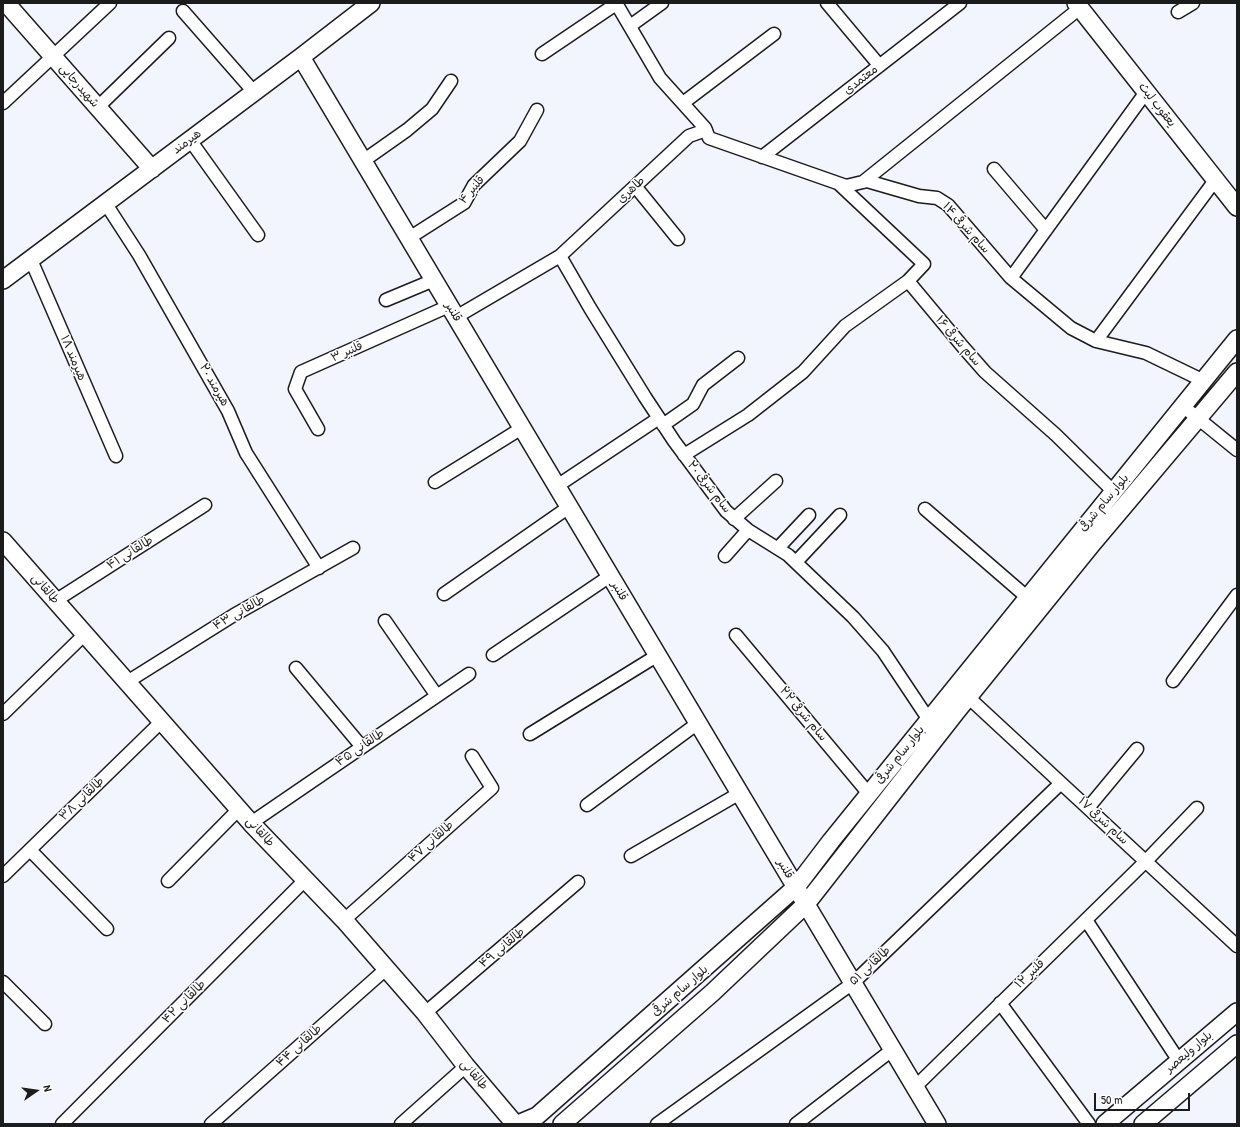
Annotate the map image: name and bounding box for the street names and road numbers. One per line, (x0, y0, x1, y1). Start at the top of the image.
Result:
street label: شهیدرجایی (56, 61, 102, 111)
street label: معتمدی (841, 62, 881, 98)
street label: یعقوب لیث (1135, 80, 1179, 130)
street label: هیرمند (170, 127, 204, 157)
street label: قلنبر ۴ (456, 173, 488, 207)
street label: طاهری (614, 174, 648, 206)
street label: سام شرقی ۱۴ (939, 200, 993, 256)
street label: قلنبر (441, 299, 465, 325)
street label: سام شرقی ۱۶ (932, 313, 984, 369)
street label: هیرمند ۱۸ (57, 333, 89, 383)
street label: قلنبر ۳ (329, 339, 365, 365)
street label: هیرمند ۲۰ (196, 361, 232, 409)
street label: سام شرقی ۲۰ (684, 458, 734, 516)
street label: بلوار سام شرقی (1076, 471, 1132, 535)
street label: طالقانی ۴۱ (104, 533, 156, 573)
street label: طالقانی (28, 571, 62, 607)
street label: قلنبر (607, 578, 631, 604)
street label: طالقانی ۴۳ (211, 592, 267, 634)
street label: سام شرقی ۲۲ (776, 684, 830, 744)
street label: بلوار سام شرقی (872, 723, 928, 787)
street label: طالقانی ۴۵ (333, 726, 387, 770)
street label: طالقانی ۳۸ (57, 774, 107, 824)
street label: سام شرقی ۱۷ (1075, 794, 1131, 848)
street label: طالقانی (243, 814, 277, 850)
street label: طالقانی ۴۷ (405, 818, 457, 866)
street label: قلنبر (773, 856, 797, 882)
street label: طالقانی ۴۹ (476, 925, 528, 971)
street label: طالقانی ۵۱ (846, 943, 894, 989)
street label: قلنبر ۱۲ (1012, 956, 1048, 992)
street label: بلوار سام شرقی (649, 962, 711, 1020)
street label: طالقانی ۴۲ (159, 977, 209, 1027)
street label: طالقانی ۴۴ (273, 1022, 325, 1070)
street label: بلوار ولیعصر (1163, 1028, 1215, 1076)
street label: طالقانی (457, 1057, 491, 1093)

